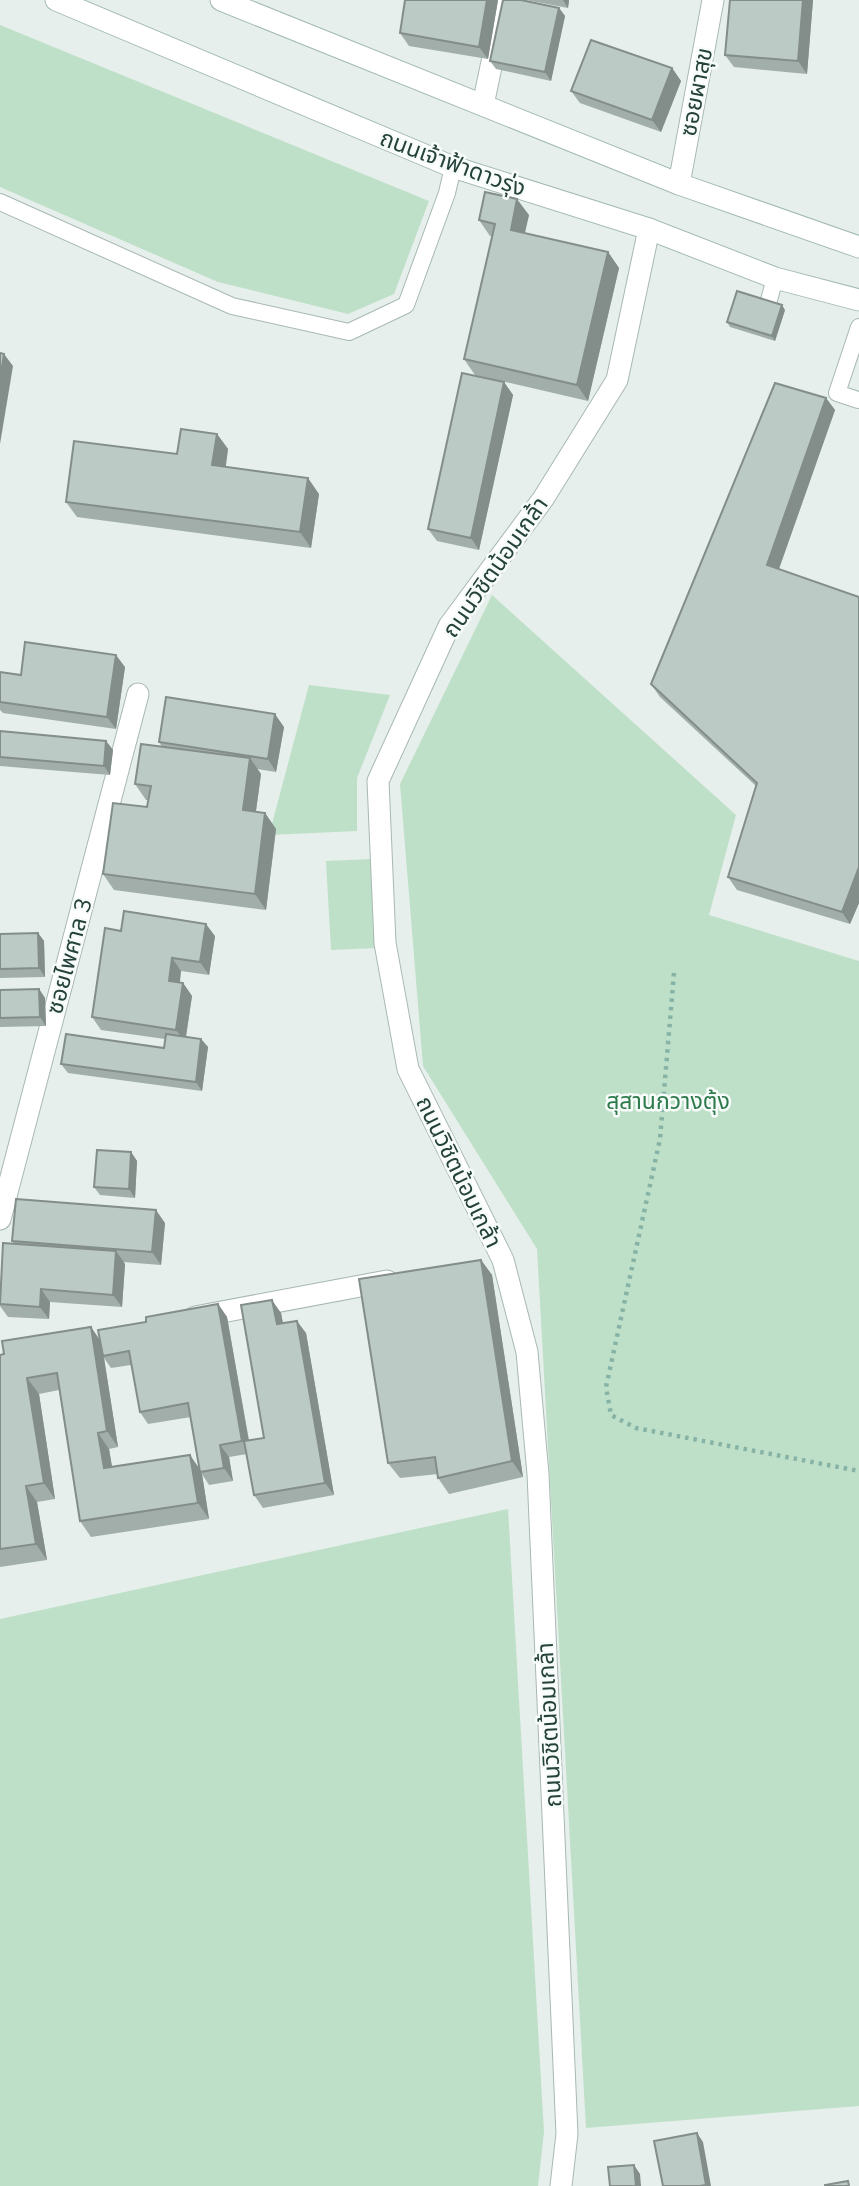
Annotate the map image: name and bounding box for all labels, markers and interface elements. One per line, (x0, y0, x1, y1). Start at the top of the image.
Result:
street label: ซอยผาสุข (673, 45, 720, 139)
street label: ถนนเจ้าฟ้าดาวรุ่ง (376, 123, 530, 204)
street label: ถนนวิชิตน้อมเกล้า (435, 491, 555, 644)
street label: ซอยไพศาล 3 (39, 895, 100, 1018)
park label: สุสานกวางตุ้ง (606, 1086, 730, 1117)
street label: ถนนวิชิตน้อมเกล้า (408, 1091, 509, 1253)
street label: ถนนวิชิตน้อมเกล้า (530, 1642, 569, 1808)

